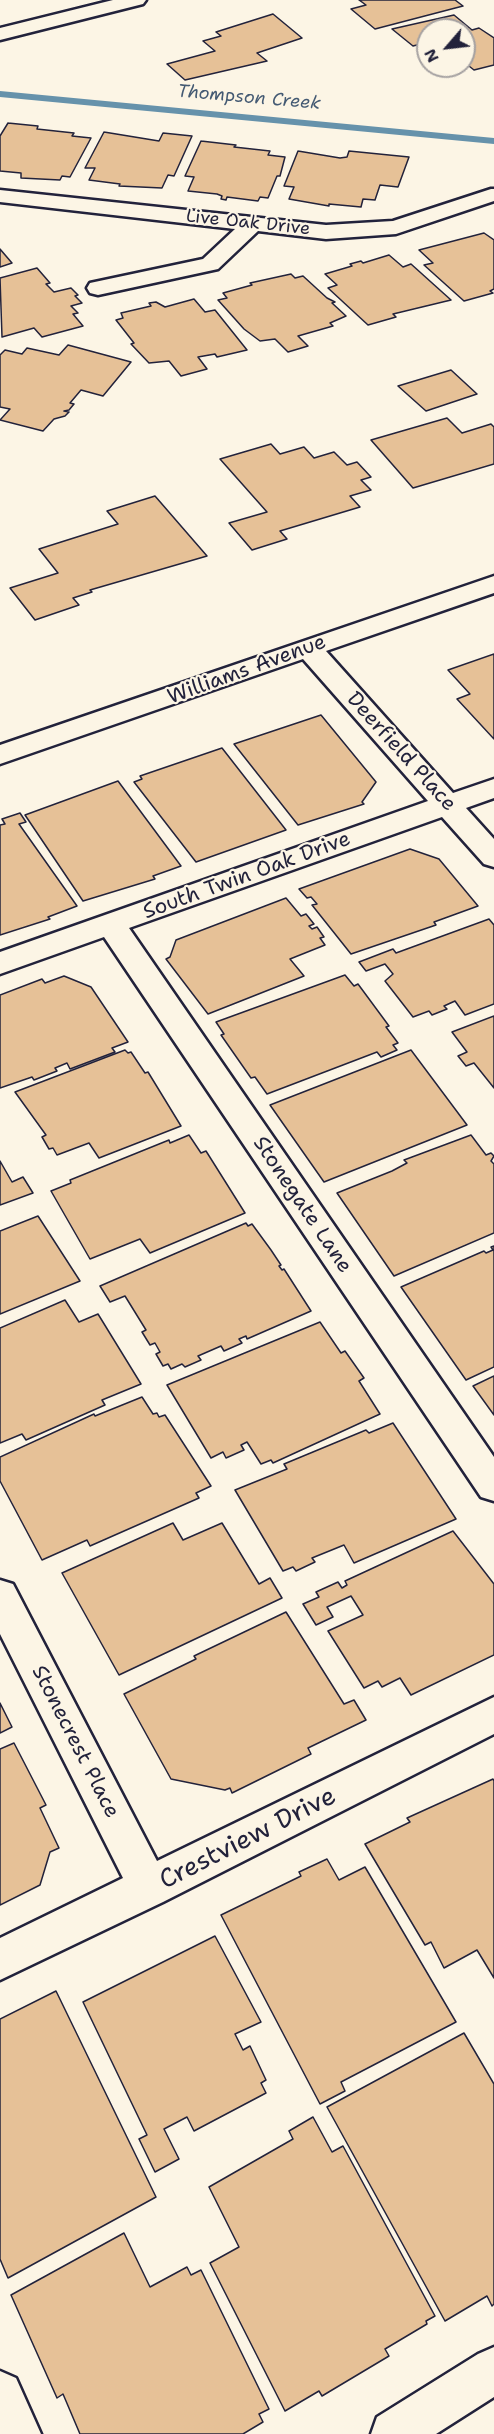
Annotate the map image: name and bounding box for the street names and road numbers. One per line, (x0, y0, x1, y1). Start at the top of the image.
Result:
street label: Live Oak Drive (185, 206, 311, 240)
street label: Williams Avenue (164, 630, 330, 710)
street label: Deerfield Place (341, 687, 461, 817)
street label: South Twin Oak Drive (140, 827, 354, 925)
street label: Stonegate Lane (247, 1132, 357, 1278)
street label: Stonecrest Place (26, 1662, 124, 1822)
street label: Crestview Drive (154, 1781, 342, 1897)

